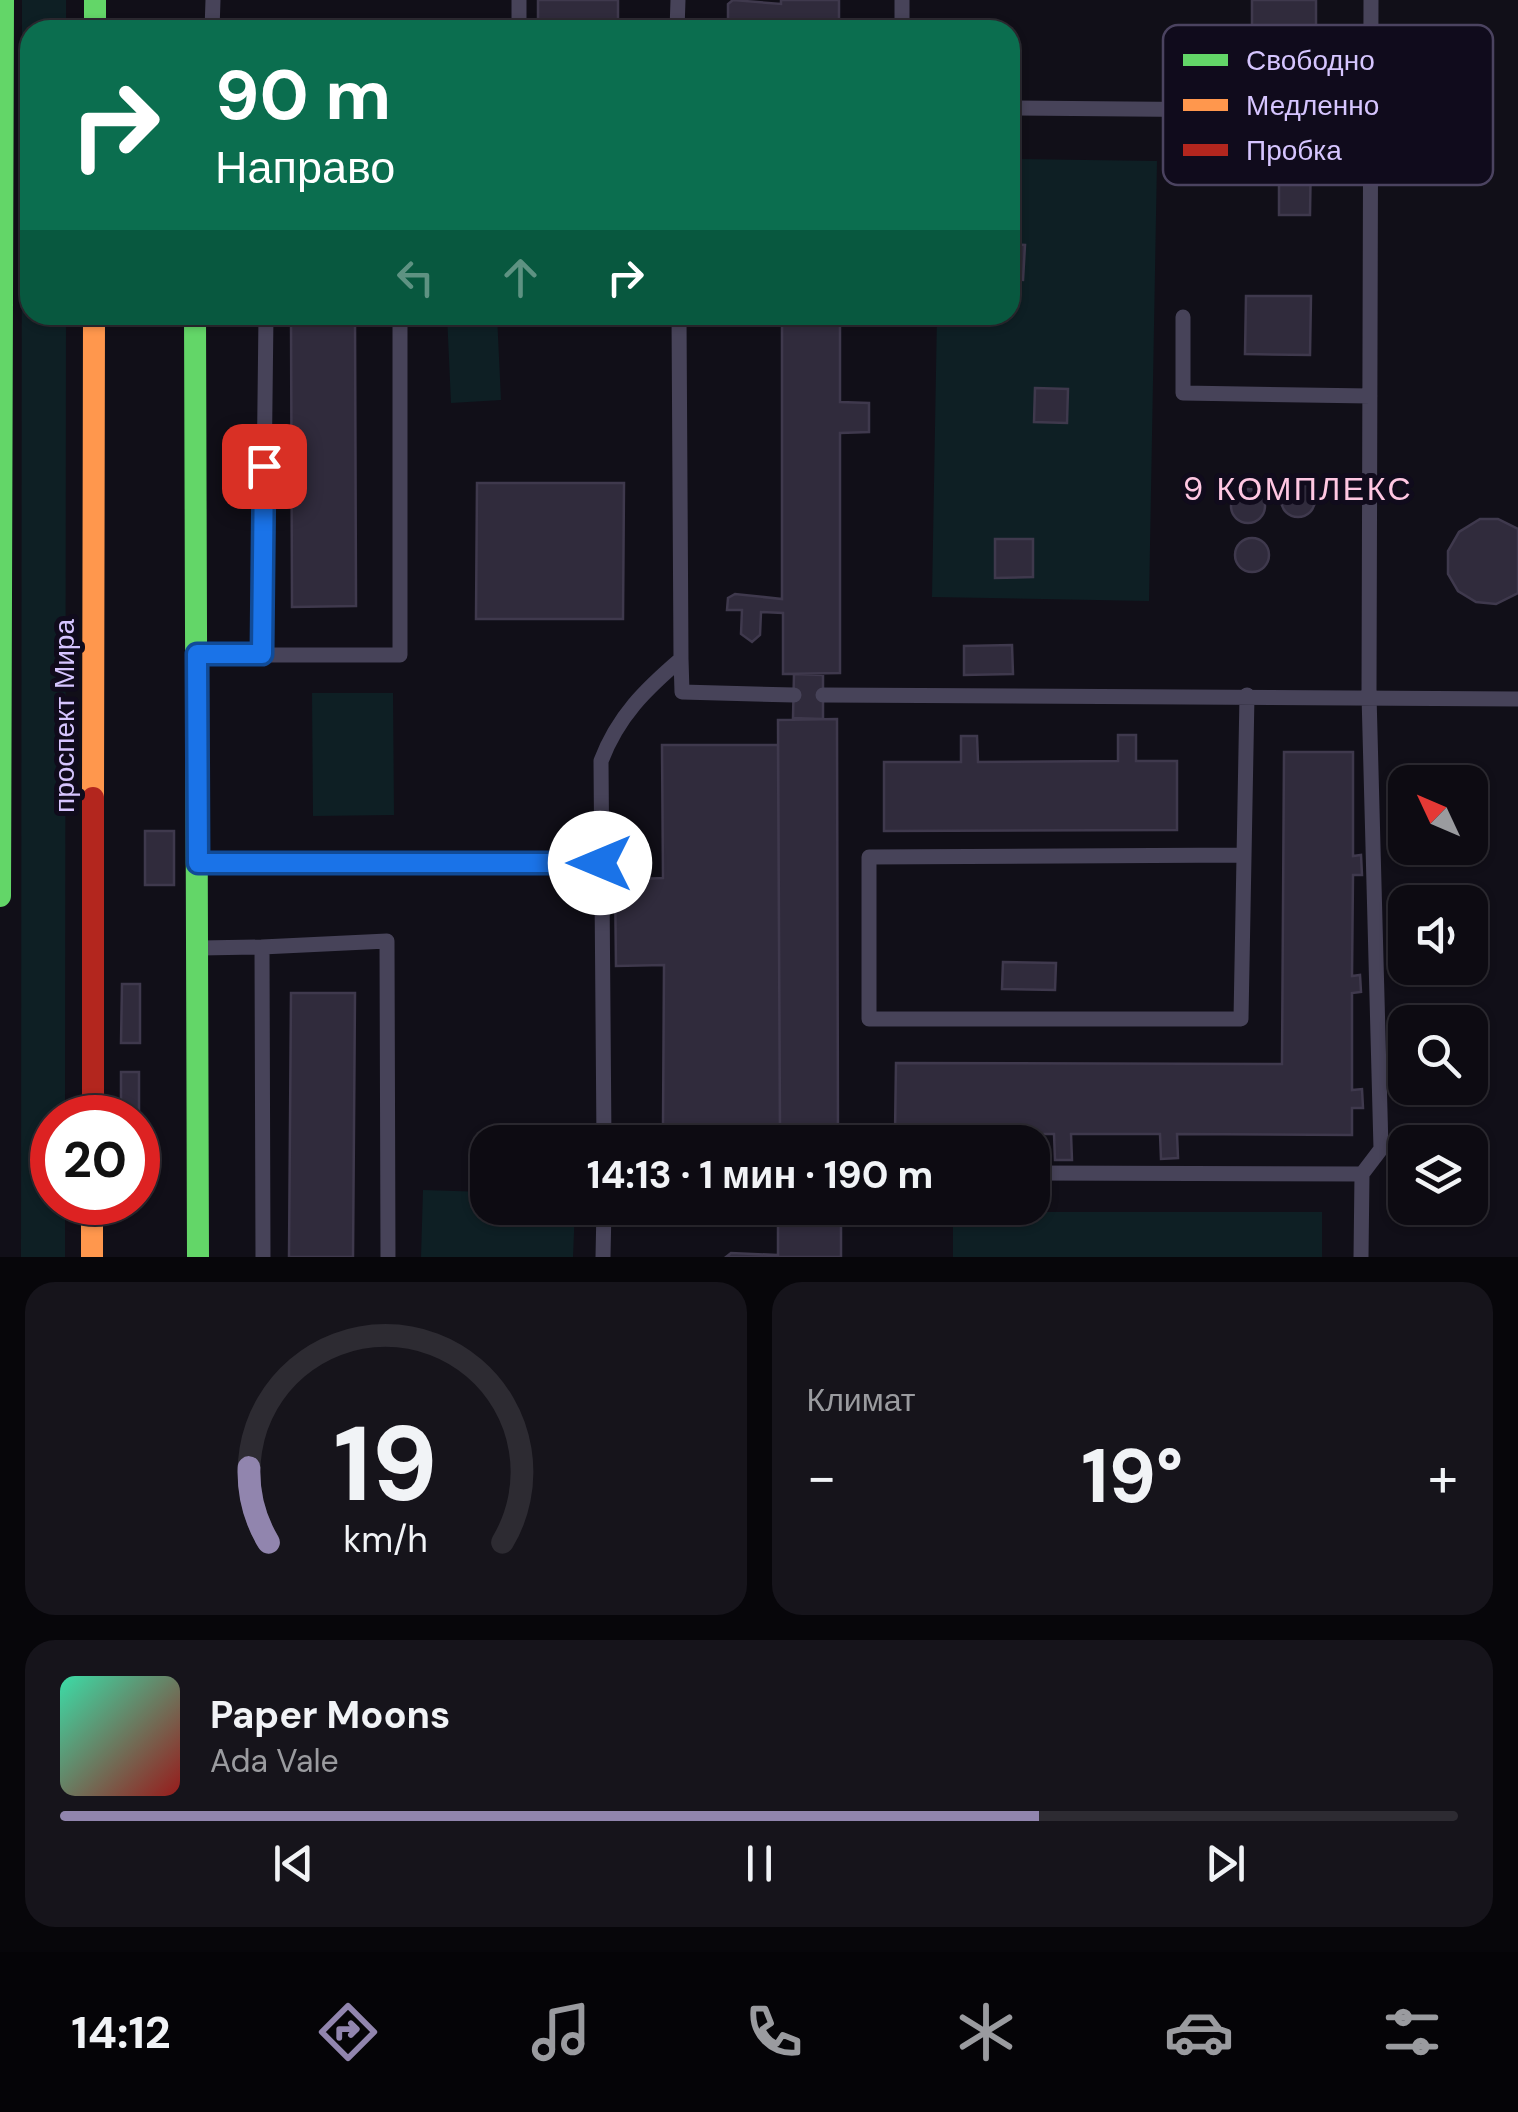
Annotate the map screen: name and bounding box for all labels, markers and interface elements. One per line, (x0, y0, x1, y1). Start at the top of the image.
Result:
legend (1163, 25, 1493, 185)
text: Свободно (1246, 42, 1375, 79)
text: 90 m (215, 50, 391, 141)
icon: right (50, 60, 180, 190)
text: Медленно (1246, 87, 1379, 124)
text: Пробка (1246, 132, 1342, 169)
text: Направо (215, 138, 395, 197)
icon: left (388, 250, 443, 305)
icon: ahead (493, 250, 548, 305)
icon: right (598, 250, 653, 305)
pin (222, 424, 307, 509)
icon: arrive (237, 439, 292, 494)
district label: 9 КОМПЛЕКС (1183, 468, 1413, 510)
street label: проспект Мира (46, 619, 83, 813)
north arrow (1388, 765, 1488, 865)
map controls (1388, 765, 1488, 1225)
position arrow (548, 811, 652, 915)
button: sound (1388, 885, 1488, 985)
button: search (1388, 1005, 1488, 1105)
speed limit sign: 20 (30, 1095, 160, 1225)
button: layers (1388, 1125, 1488, 1225)
text: 14:13 · 1 мин · 190 m (587, 1150, 933, 1200)
text: Климат (807, 1379, 915, 1421)
text: 19 (334, 1397, 438, 1532)
text: 19° (1081, 1428, 1183, 1525)
text: − (807, 1441, 837, 1513)
text: + (1428, 1441, 1458, 1513)
text: km/h (344, 1517, 428, 1563)
text: Paper Moons (210, 1690, 450, 1740)
text: Ada Vale (210, 1740, 339, 1782)
icon: previous (266, 1836, 321, 1891)
icon: pause (732, 1836, 787, 1891)
icon: next (1198, 1836, 1253, 1891)
icon: directions (313, 1997, 383, 2067)
icon: music (526, 1997, 596, 2067)
icon: phone (739, 1997, 809, 2067)
icon: climate (951, 1997, 1021, 2067)
icon: car (1164, 1997, 1234, 2067)
icon: filters (1377, 1997, 1447, 2067)
text: 14:12 (71, 2003, 171, 2062)

